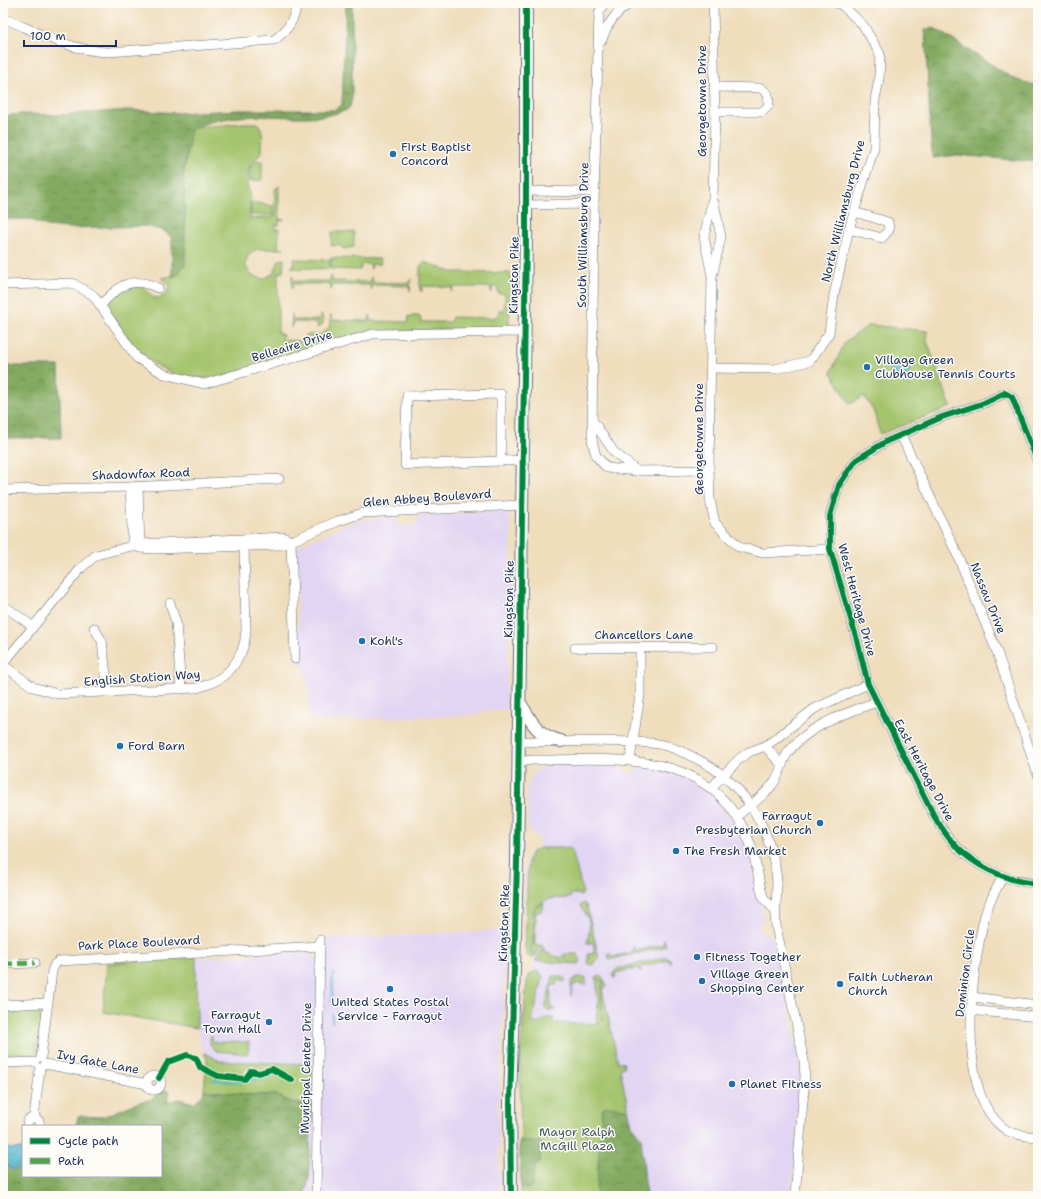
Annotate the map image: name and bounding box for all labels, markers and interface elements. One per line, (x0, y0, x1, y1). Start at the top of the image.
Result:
scale bar (24, 22, 116, 48)
text: 100 m (30, 28, 66, 44)
street label: Georgetowne Drive (694, 45, 710, 157)
street label: North Williamsburg Drive (817, 138, 869, 284)
place label: First Baptist Concord (401, 139, 471, 169)
marker: First Baptist Concord (388, 149, 398, 159)
street label: South Williamsburg Drive (574, 162, 592, 308)
street label: Kingston Pike (505, 236, 523, 314)
street label: Belleaire Drive (250, 326, 334, 366)
place label: Village Green Clubhouse Tennis Courts (875, 352, 1016, 382)
marker: Village Green Clubhouse Tennis Courts (862, 362, 872, 372)
street label: Georgetowne Drive (691, 383, 707, 495)
street label: Shadowfax Road (92, 464, 191, 484)
street label: Glen Abbey Boulevard (362, 486, 492, 510)
street label: West Heritage Drive (834, 542, 880, 658)
street label: Kingston Pike (500, 560, 518, 638)
street label: Nassau Drive (966, 560, 1010, 636)
street label: Chancellors Lane (594, 627, 694, 643)
place label: Kohl's (370, 633, 403, 649)
marker: Kohl's (357, 636, 367, 646)
street label: English Station Way (83, 666, 201, 690)
street label: East Heritage Drive (890, 716, 958, 824)
place label: Ford Barn (128, 738, 185, 754)
marker: Ford Barn (115, 741, 125, 751)
place label: Farragut Presbyterian Church (696, 808, 812, 838)
marker: Farragut Presbyterian Church (815, 818, 825, 828)
place label: The Fresh Market (684, 843, 787, 859)
marker: The Fresh Market (671, 846, 681, 856)
street label: Kingston Pike (495, 884, 513, 962)
street label: Dominion Circle (952, 928, 978, 1018)
street label: Park Place Boulevard (78, 932, 201, 954)
place label: Fitness Together (705, 949, 802, 965)
marker: Fitness Together (692, 952, 702, 962)
place label: Village Green Shopping Center (710, 966, 805, 996)
place label: Faith Lutheran Church (848, 969, 933, 999)
marker: Village Green Shopping Center (697, 976, 707, 986)
marker: Faith Lutheran Church (835, 979, 845, 989)
marker: United States Postal Service - Farragut (385, 984, 395, 994)
place label: United States Postal Service - Farragut (331, 994, 449, 1024)
street label: Municipal Center Drive (297, 1002, 315, 1134)
place label: Farragut Town Hall (203, 1007, 261, 1037)
marker: Farragut Town Hall (264, 1017, 274, 1027)
street label: Ivy Gate Lane (55, 1046, 141, 1078)
place label: Planet Fitness (740, 1076, 822, 1092)
marker: Planet Fitness (727, 1079, 737, 1089)
park label: Mayor Ralph McGill Plaza (539, 1124, 615, 1154)
legend (22, 1125, 162, 1177)
text: Cycle path (58, 1133, 119, 1149)
text: Path (58, 1153, 84, 1169)

